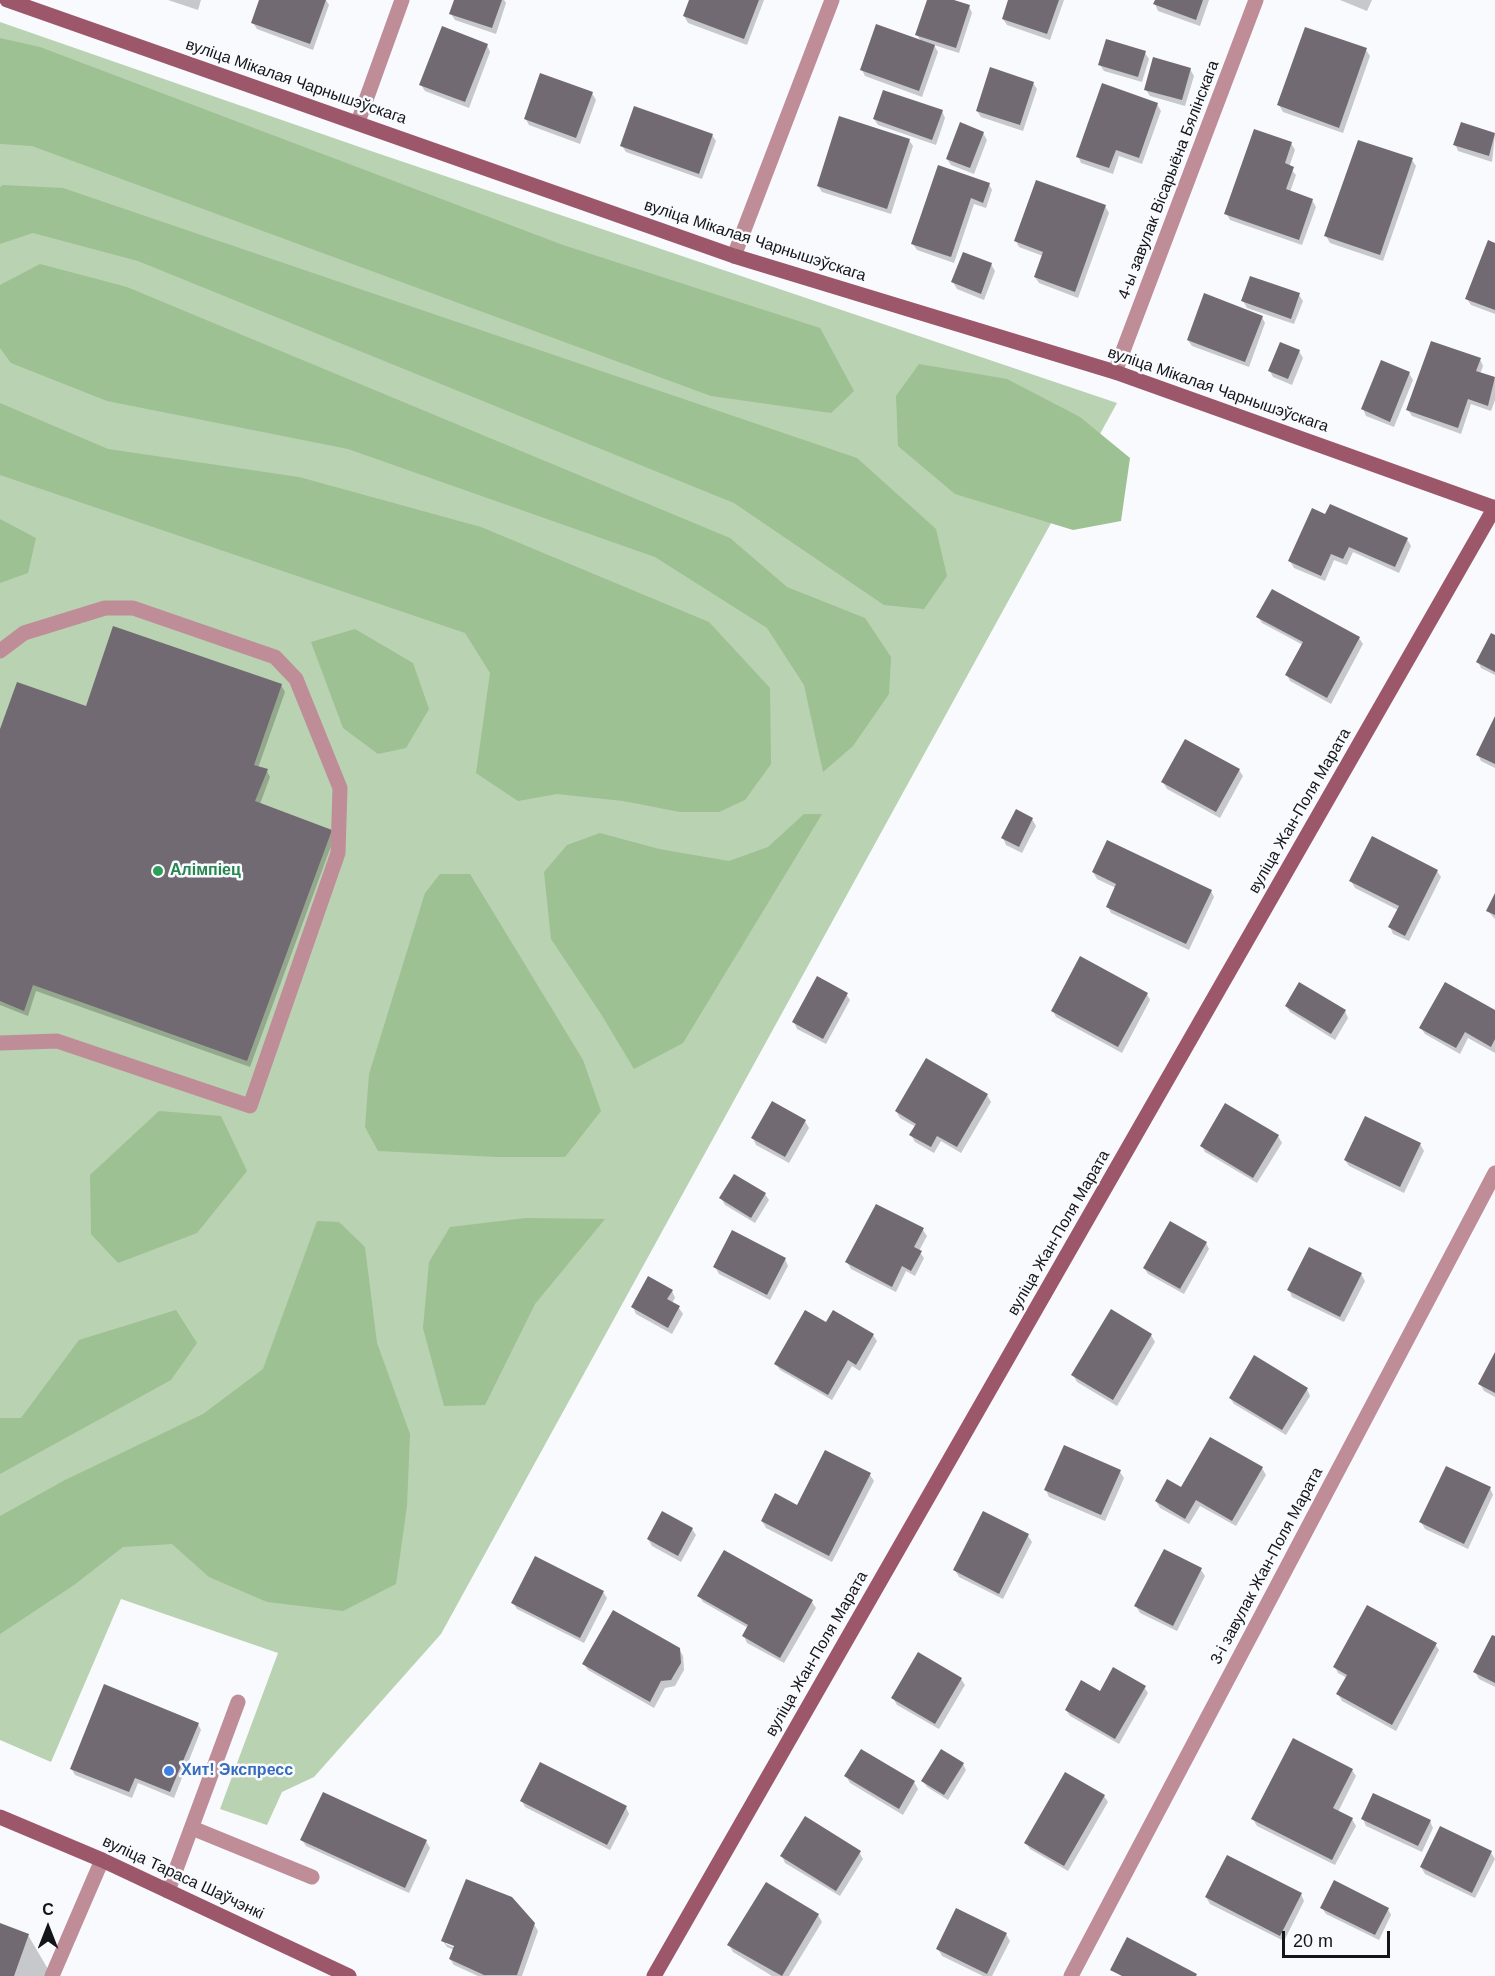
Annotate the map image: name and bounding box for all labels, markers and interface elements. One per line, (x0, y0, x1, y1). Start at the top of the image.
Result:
street label: вуліца Мікалая Чарнышэўскага (183, 35, 409, 129)
street label: 4-ы завулак Вісарыёна Бялінскага (1115, 58, 1223, 302)
street label: вуліца Мікалая Чарнышэўскага (642, 196, 868, 286)
street label: вуліца Мікалая Чарнышэўскага (1105, 343, 1331, 437)
street label: вуліца Жан-Поля Марата (1245, 725, 1355, 897)
place label: Алімпіец (170, 861, 241, 881)
marker: Алімпіец (151, 864, 165, 878)
street label: вуліца Жан-Поля Марата (1004, 1147, 1114, 1319)
street label: 3-і завулак Жан-Поля Марата (1207, 1464, 1327, 1668)
street label: вуліца Жан-Поля Марата (762, 1568, 872, 1740)
place label: Хит! Экспресс (181, 1761, 293, 1781)
marker: Хит! Экспресс (162, 1764, 176, 1778)
street label: вуліца Тараса Шаўчэнкі (99, 1832, 267, 1924)
north arrow (18, 1898, 78, 1958)
text: С (42, 1901, 54, 1918)
scale bar (1285, 1919, 1393, 1957)
text: 20 m (1293, 1931, 1333, 1951)

